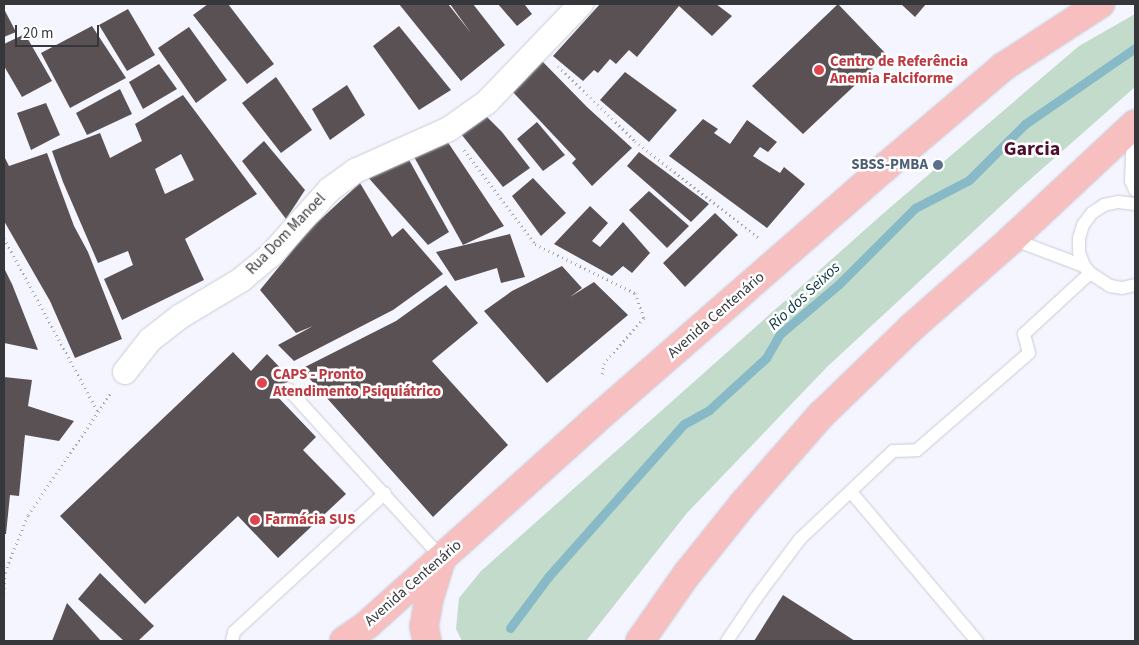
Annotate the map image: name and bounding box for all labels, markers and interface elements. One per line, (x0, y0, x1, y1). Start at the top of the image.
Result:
scale bar (18, 15, 101, 47)
text: 20 m (23, 23, 53, 44)
place label: Centro de Referência Anemia Falciforme (830, 52, 968, 87)
marker: Centro de Referência Anemia Falciforme (812, 63, 826, 77)
district label: Garcia (1004, 137, 1060, 161)
place label: SBSS-PMBA (851, 156, 928, 174)
marker: SBSS-PMBA (932, 159, 944, 171)
street label: Rua Dom Manoel (243, 190, 329, 278)
water label: Rio dos Seixos (764, 258, 844, 334)
street label: Avenida Centenário (664, 268, 768, 362)
place label: CAPS - Pronto Atendimento Psiquiátrico (273, 365, 441, 400)
marker: CAPS - Pronto Atendimento Psiquiátrico (255, 376, 269, 390)
place label: Farmácia SUS (265, 511, 355, 529)
marker: Farmácia SUS (249, 514, 261, 526)
street label: Avenida Centenário (361, 536, 465, 630)

